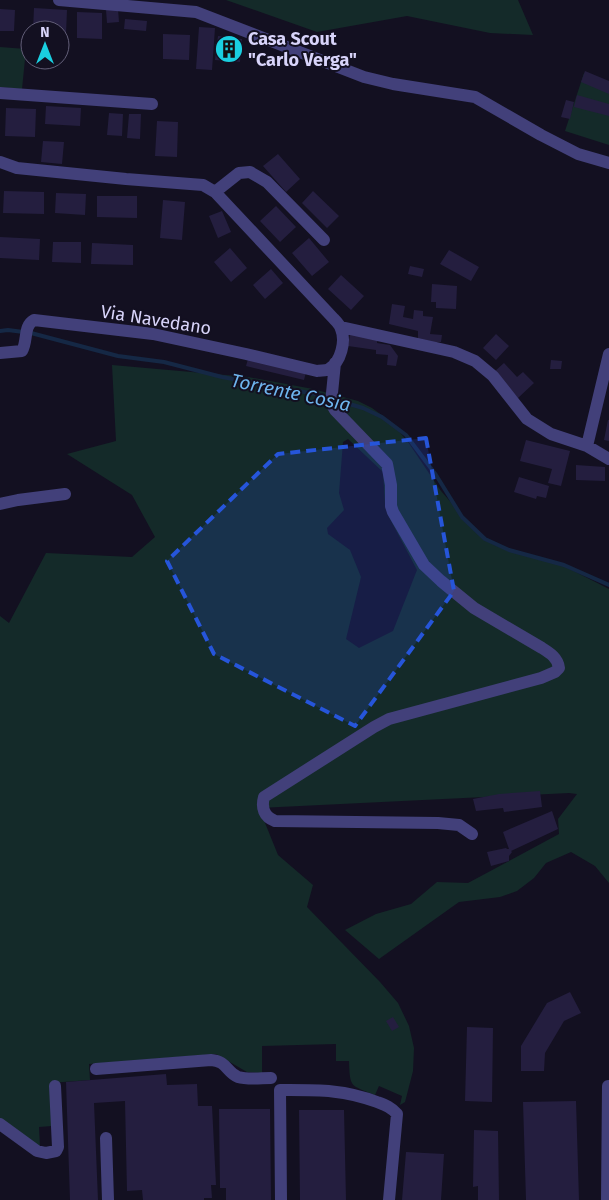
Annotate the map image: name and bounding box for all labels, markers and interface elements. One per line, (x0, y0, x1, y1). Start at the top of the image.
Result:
north arrow (20, 20, 70, 70)
text: N (40, 24, 50, 41)
place label: Casa Scout "Carlo Verga" (248, 28, 357, 71)
building icon: Casa Scout "Carlo Verga" (214, 34, 244, 64)
street label: Via Navedano (99, 300, 213, 340)
water label: Torrente Cosia (229, 369, 353, 416)

